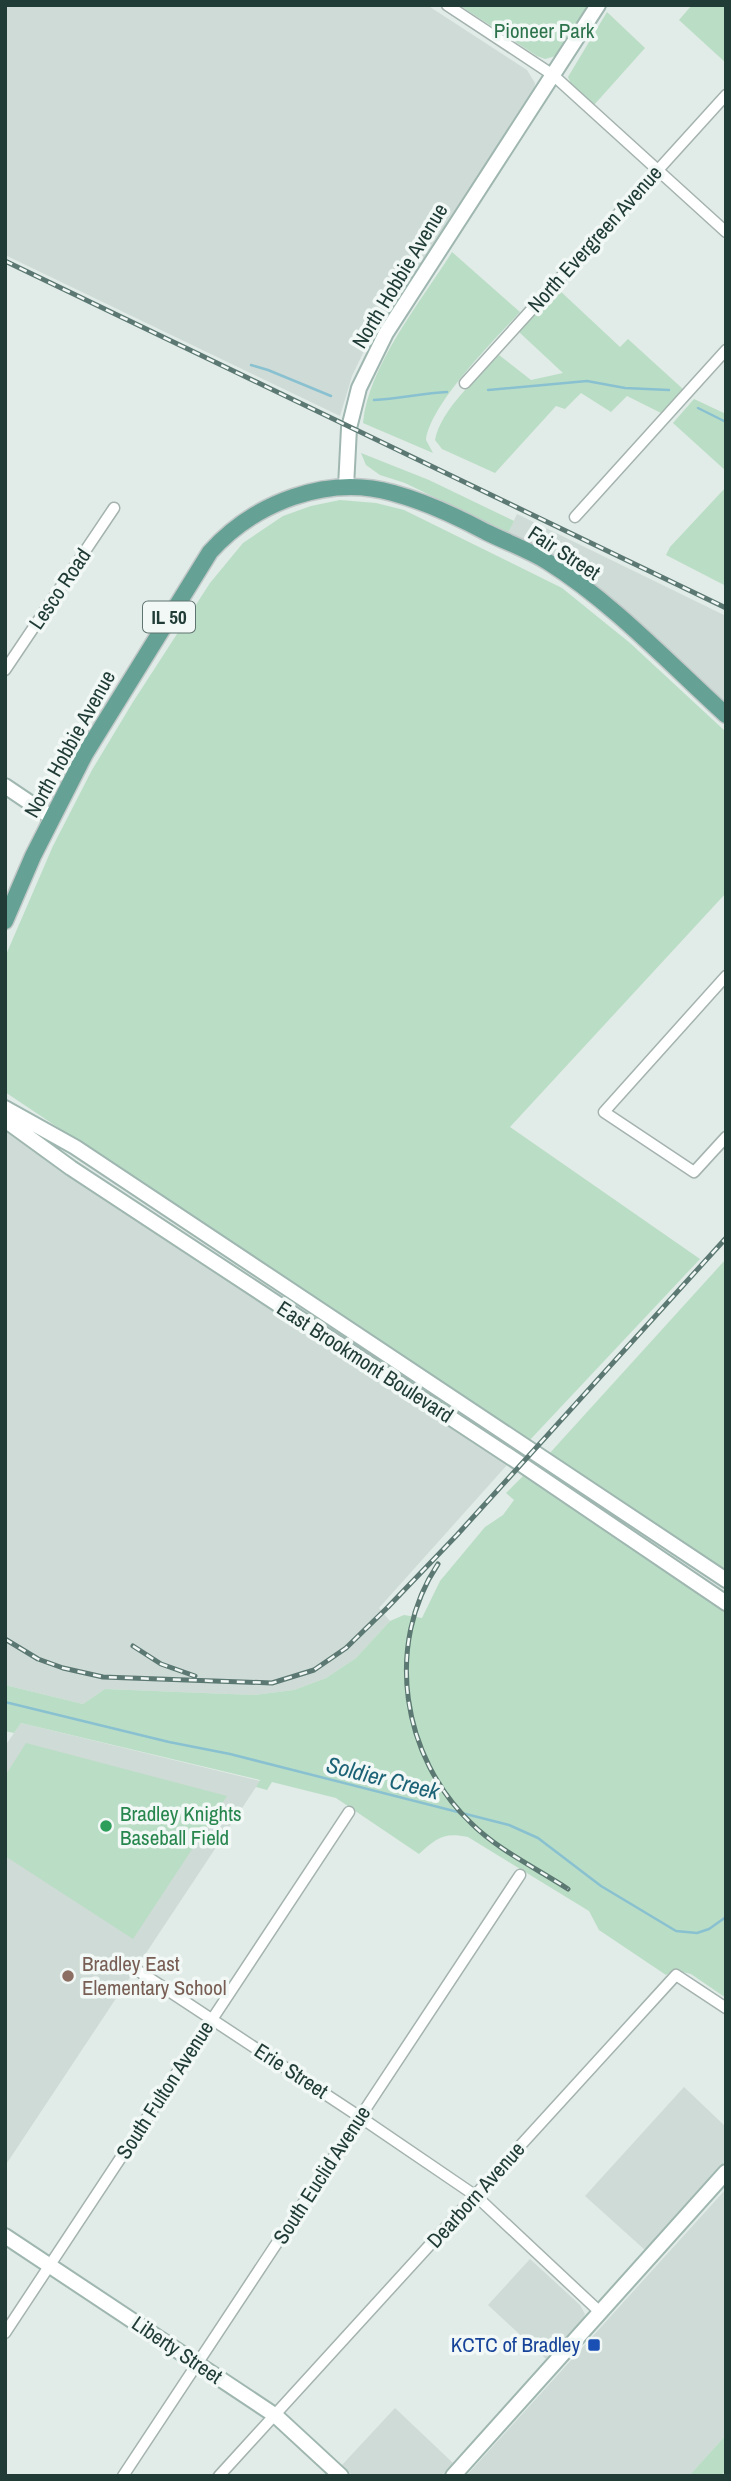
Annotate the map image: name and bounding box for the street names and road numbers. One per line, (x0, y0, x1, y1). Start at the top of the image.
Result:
street label: North Evergreen Avenue (521, 159, 668, 318)
street label: North Hobbie Avenue (345, 198, 454, 354)
street label: Fair Street (523, 518, 606, 587)
street label: Lesco Road (22, 543, 97, 635)
road number: IL 50 (143, 602, 195, 632)
street label: North Hobbie Avenue (17, 665, 122, 823)
street label: East Brookmont Boulevard (271, 1294, 459, 1430)
street label: South Fulton Avenue (109, 2015, 220, 2165)
street label: Erie Street (249, 2036, 334, 2105)
street label: South Euclid Avenue (266, 2100, 377, 2250)
street label: Dearborn Avenue (420, 2135, 531, 2254)
street label: Liberty Street (126, 2309, 228, 2391)

